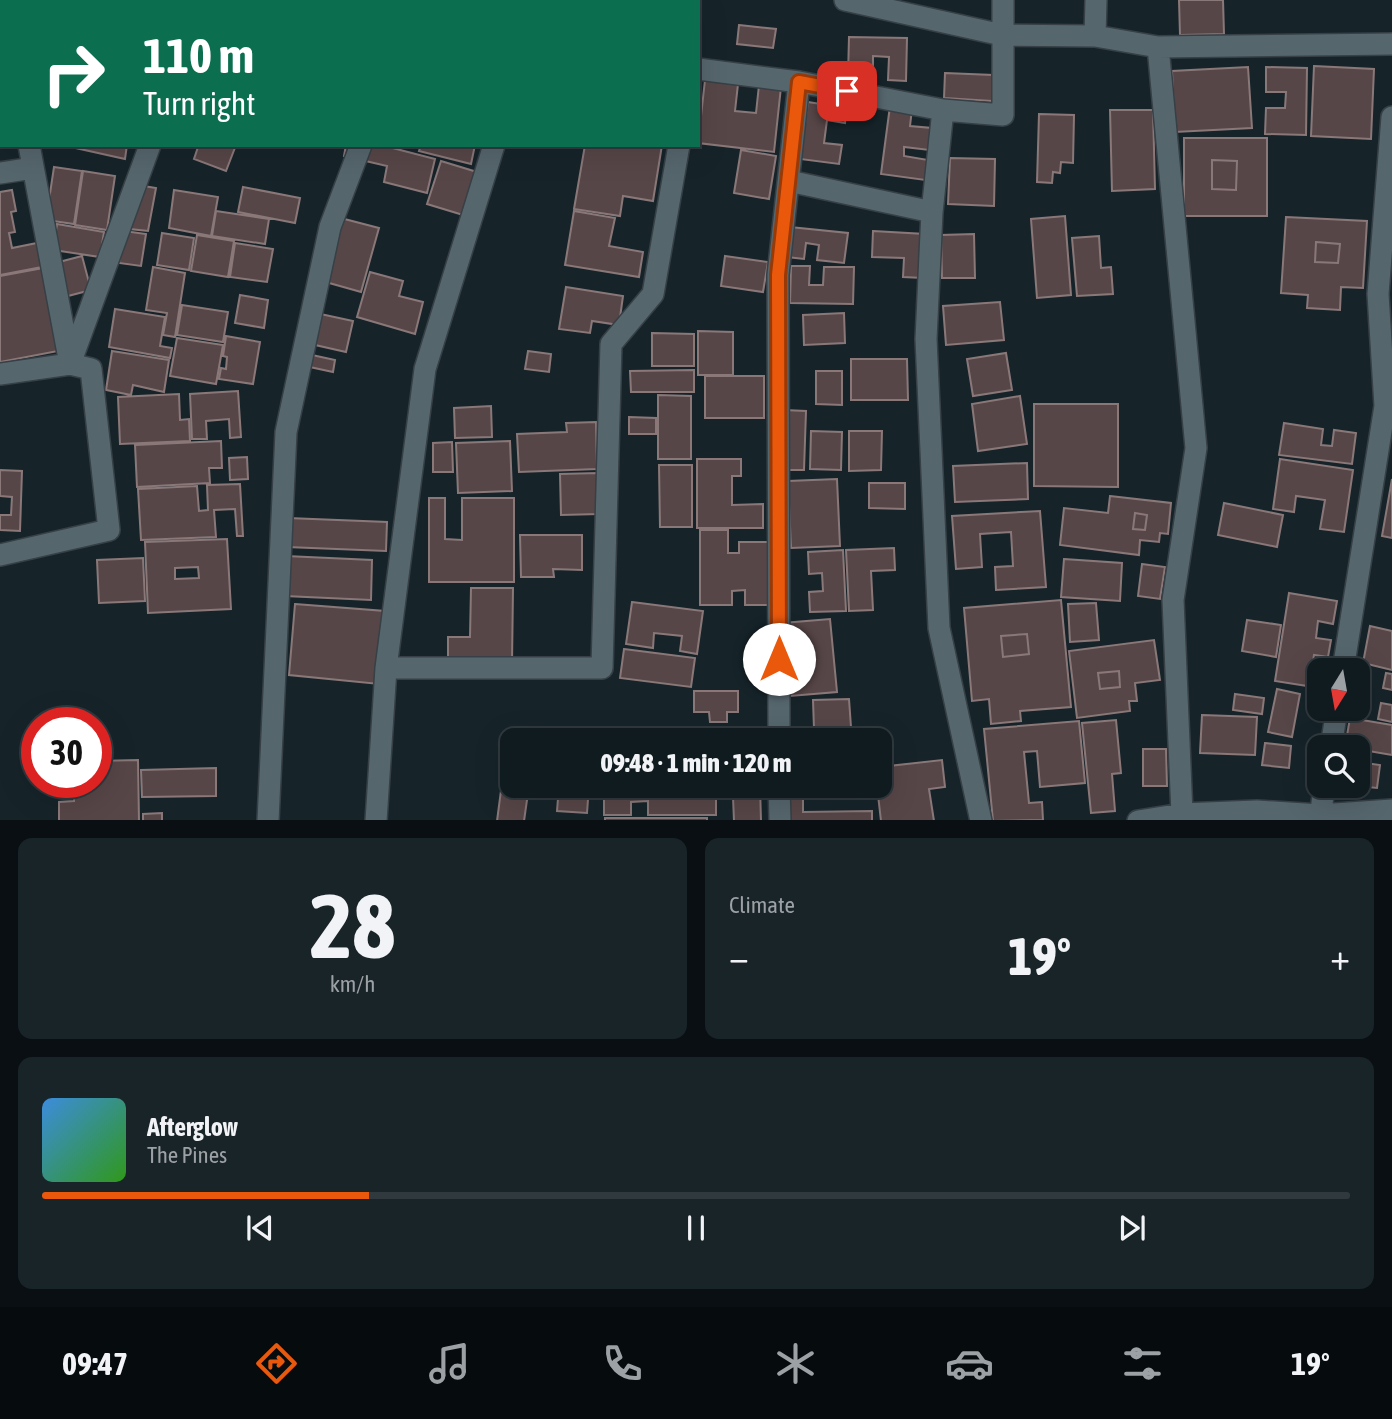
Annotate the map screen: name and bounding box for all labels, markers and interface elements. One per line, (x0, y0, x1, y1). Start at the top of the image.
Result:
text: 110 m (143, 27, 254, 83)
icon: right (28, 28, 119, 119)
pin (817, 61, 877, 121)
icon: arrive (828, 72, 866, 110)
text: Turn right (143, 85, 256, 122)
position arrow (742, 622, 816, 696)
north arrow (1307, 658, 1370, 721)
map controls (1307, 658, 1370, 798)
speed limit sign: 30 (21, 707, 112, 798)
button: search (1307, 735, 1370, 798)
text: 09:48 · 1 min · 120 m (601, 748, 791, 778)
text: 28 (310, 873, 395, 977)
text: Climate (729, 892, 795, 918)
text: 19° (1008, 926, 1071, 986)
text: − (729, 935, 749, 978)
text: + (1330, 935, 1350, 978)
text: km/h (330, 971, 375, 997)
text: Afterglow (147, 1112, 238, 1142)
text: The Pines (147, 1142, 227, 1168)
icon: previous (241, 1209, 279, 1247)
icon: pause (677, 1209, 715, 1247)
icon: next (1113, 1209, 1151, 1247)
icon: directions (252, 1339, 301, 1388)
icon: music (425, 1339, 474, 1388)
icon: phone (598, 1339, 647, 1388)
icon: climate (771, 1339, 820, 1388)
icon: car (945, 1339, 994, 1388)
icon: filters (1118, 1339, 1167, 1388)
text: 09:47 (62, 1345, 128, 1382)
text: 19° (1291, 1345, 1330, 1382)

